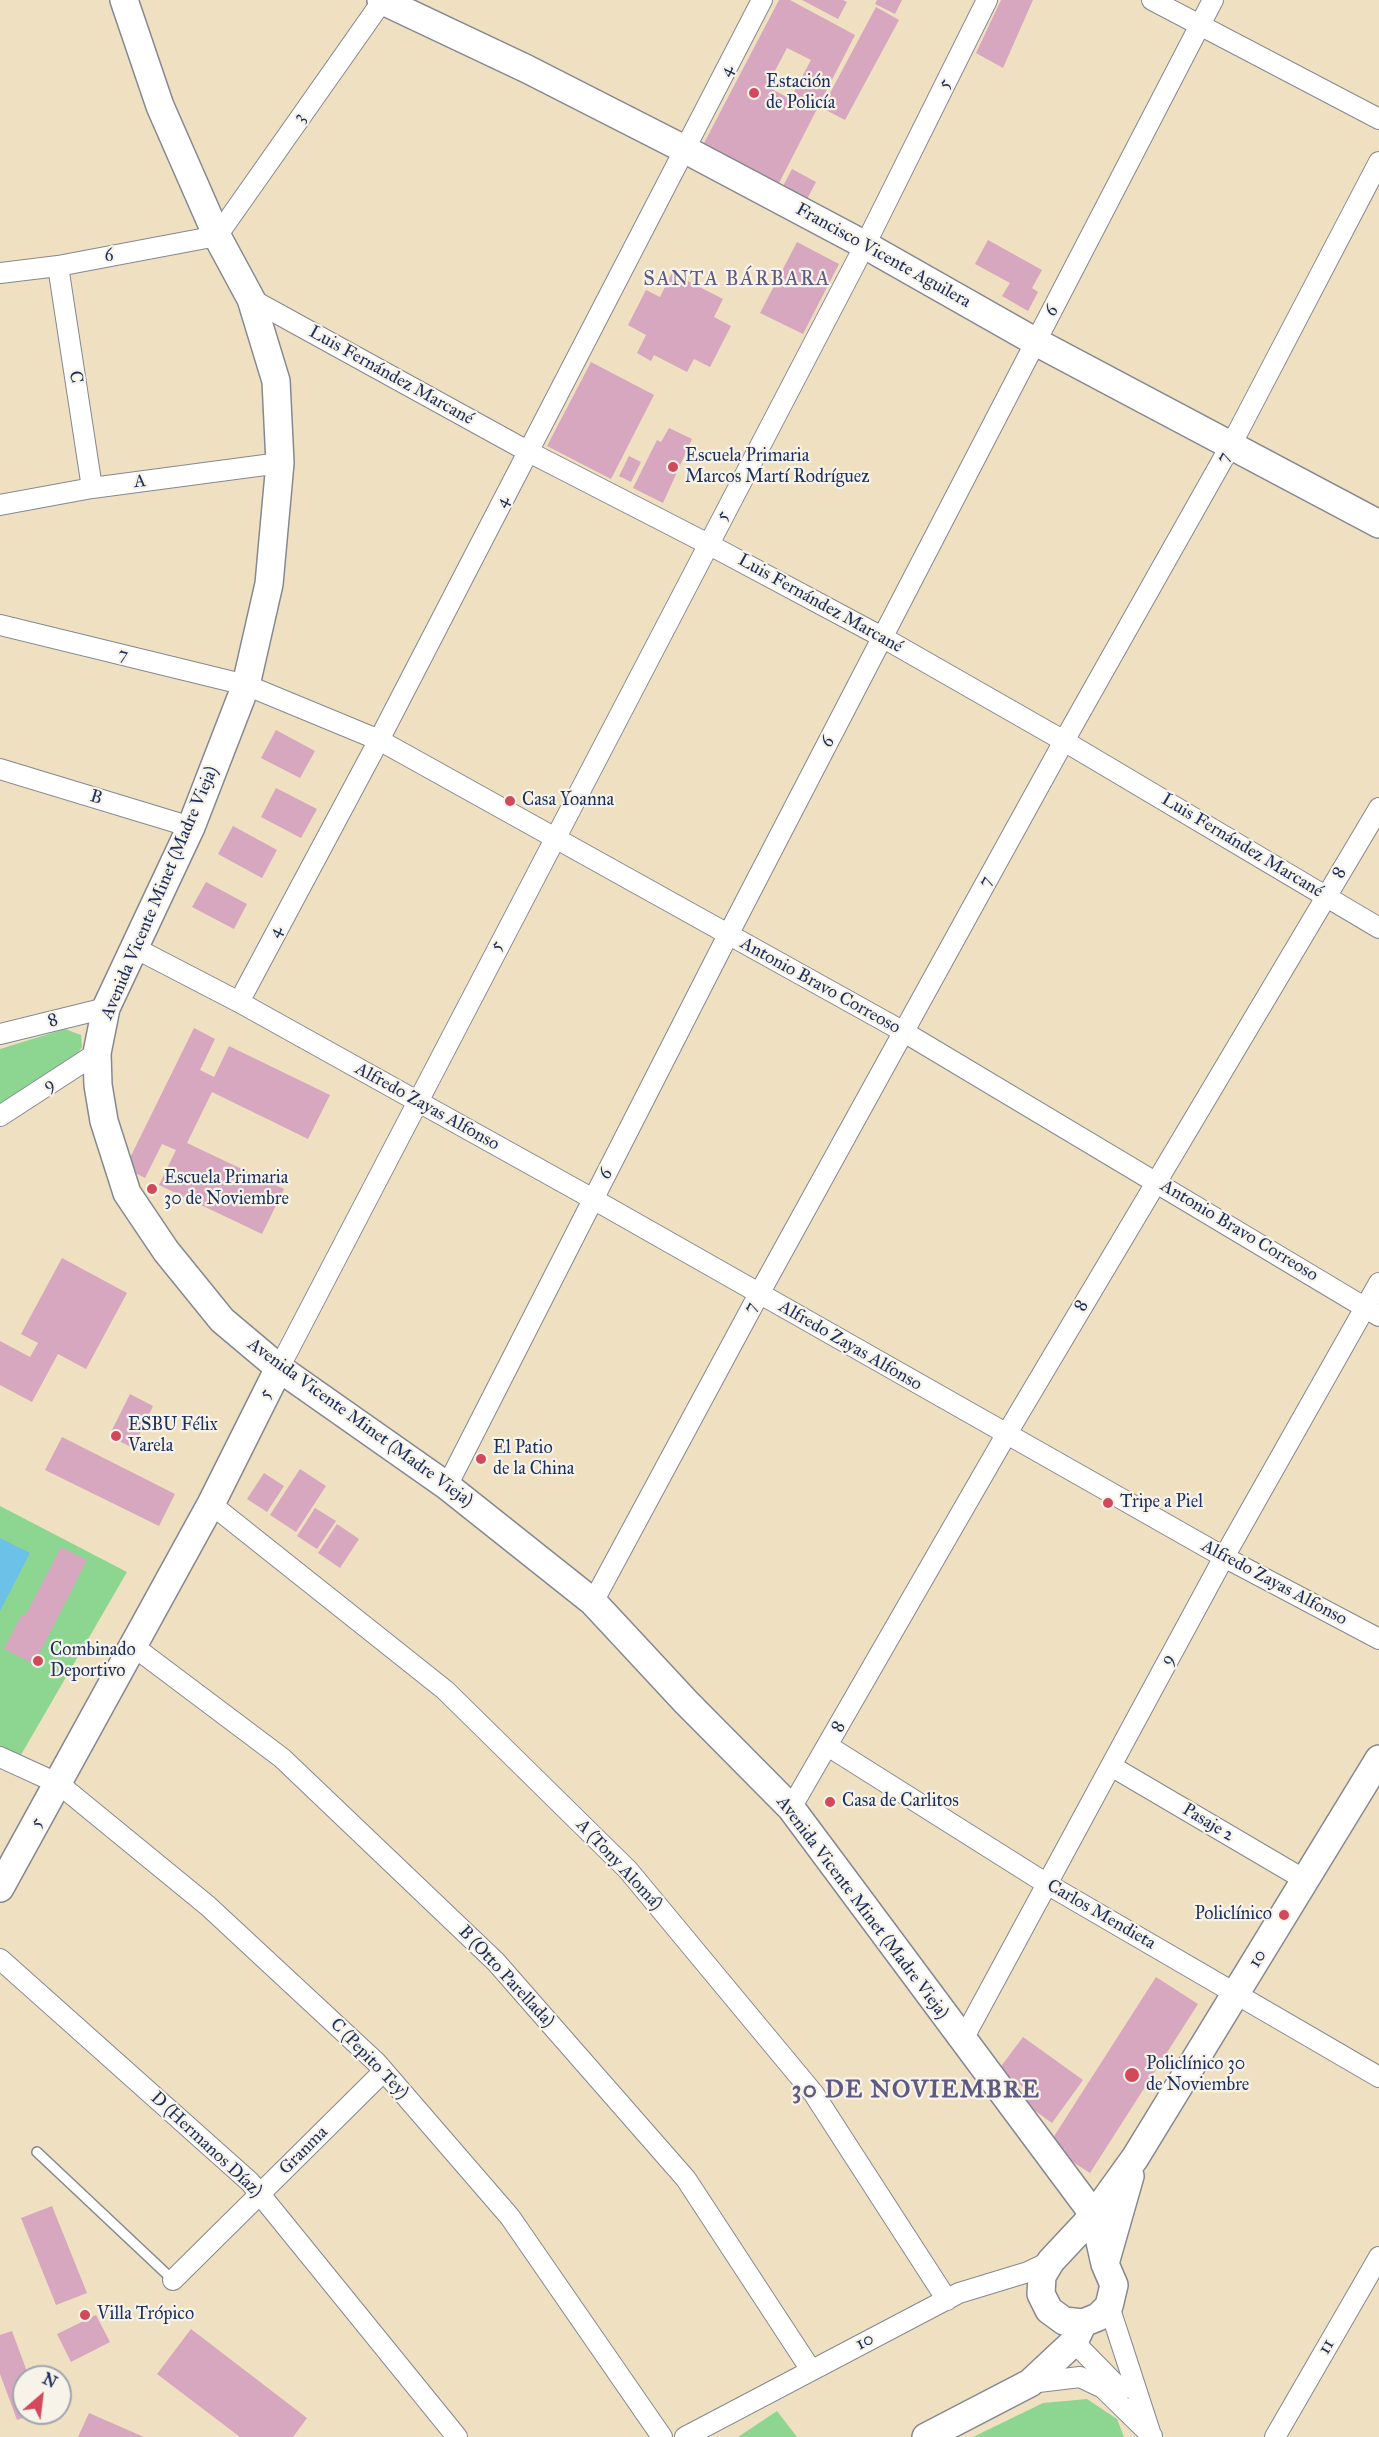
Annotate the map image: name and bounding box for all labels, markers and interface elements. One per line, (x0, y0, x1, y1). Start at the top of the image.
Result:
street label: 4 (715, 62, 739, 80)
place label: Estación de Policía (766, 72, 835, 115)
street label: 5 (933, 76, 957, 92)
marker: Estación de Policía (747, 86, 761, 100)
street label: 3 (289, 109, 311, 127)
street label: Francisco Vicente Aguilera (792, 199, 974, 313)
street label: 6 (102, 245, 116, 267)
district label: SANTA BÁRBARA (643, 268, 831, 292)
street label: 6 (1040, 302, 1064, 320)
street label: Luis Fernández Marcané (305, 322, 477, 430)
street label: C (63, 369, 87, 385)
place label: Escuela Primaria Marcos Martí Rodríguez (685, 446, 870, 488)
street label: 7 (1212, 449, 1236, 467)
marker: Escuela Primaria Marcos Martí Rodríguez (666, 460, 680, 474)
street label: A (133, 471, 147, 493)
street label: 4 (491, 493, 515, 511)
street label: 5 (712, 507, 734, 525)
street label: Luis Fernández Marcané (734, 550, 906, 658)
street label: 7 (116, 643, 130, 667)
street label: 6 (816, 733, 840, 751)
street label: Avenida Vicente Minet (Madre Vieja) (97, 763, 223, 1023)
street label: B (87, 786, 105, 810)
street label: Luis Fernández Marcané (1157, 789, 1327, 903)
place label: Casa Yoanna (522, 790, 614, 812)
marker: Casa Yoanna (503, 794, 517, 808)
street label: 8 (1328, 863, 1352, 883)
street label: 7 (974, 873, 998, 891)
street label: 4 (264, 923, 288, 941)
street label: Antonio Bravo Correoso (736, 933, 904, 1039)
street label: 5 (486, 937, 508, 955)
street label: 8 (46, 1009, 60, 1033)
street label: Alfredo Zayas Alfonso (351, 1058, 503, 1156)
street label: 9 (39, 1073, 59, 1097)
street label: 6 (594, 1165, 618, 1183)
place label: Escuela Primaria 30 de Noviembre (164, 1168, 289, 1210)
street label: Antonio Bravo Correoso (1156, 1175, 1322, 1287)
marker: Escuela Primaria 30 de Noviembre (145, 1182, 159, 1196)
street label: Alfredo Zayas Alfonso (774, 1296, 926, 1396)
street label: 8 (1070, 1296, 1094, 1316)
street label: 7 (739, 1299, 763, 1317)
street label: Avenida Vicente Minet (Madre Vieja) (243, 1334, 477, 1512)
street label: 5 (254, 1385, 278, 1403)
place label: ESBU Félix Varela (128, 1415, 218, 1458)
marker: ESBU Félix Varela (109, 1429, 123, 1443)
place label: El Patio de la China (493, 1438, 574, 1480)
marker: El Patio de la China (474, 1452, 488, 1466)
place label: Tripe a Piel (1120, 1492, 1203, 1514)
marker: Tripe a Piel (1101, 1496, 1115, 1510)
street label: Alfredo Zayas Alfonso (1197, 1535, 1351, 1631)
place label: Combinado Deportivo (50, 1640, 136, 1682)
street label: 9 (1156, 1651, 1180, 1669)
marker: Combinado Deportivo (31, 1654, 45, 1668)
street label: 8 (827, 1717, 851, 1737)
place label: Casa de Carlitos (842, 1791, 959, 1813)
street label: Avenida Vicente Minet (Madre Vieja) (771, 1792, 953, 2024)
marker: Casa de Carlitos (823, 1795, 837, 1809)
street label: Pasaje 2 (1178, 1799, 1238, 1847)
street label: 5 (26, 1814, 48, 1832)
street label: A (Tony Alomá) (571, 1815, 667, 1915)
street label: Carlos Mendieta (1043, 1875, 1159, 1955)
place label: Policlínico (1194, 1904, 1272, 1926)
marker: Policlínico (1277, 1908, 1291, 1922)
street label: B (Otto Parellada) (453, 1922, 559, 2032)
street label: 10 (1244, 1946, 1272, 1972)
street label: C (Pepito Tey) (325, 2014, 413, 2104)
place label: Policlínico 30 de Noviembre (1146, 2054, 1249, 2096)
marker: Policlínico 30 de Noviembre (1123, 2066, 1141, 2084)
district label: 30 DE NOVIEMBRE (792, 2077, 1040, 2105)
street label: D (Hermanos Díaz) (146, 2088, 266, 2202)
street label: Granma (275, 2122, 333, 2180)
place label: Villa Trópico (97, 2304, 194, 2326)
marker: Villa Trópico (78, 2308, 92, 2322)
street label: 10 (852, 2328, 878, 2356)
street label: 11 (1314, 2335, 1340, 2359)
north arrow (12, 2365, 72, 2425)
text: N (39, 2369, 60, 2392)

